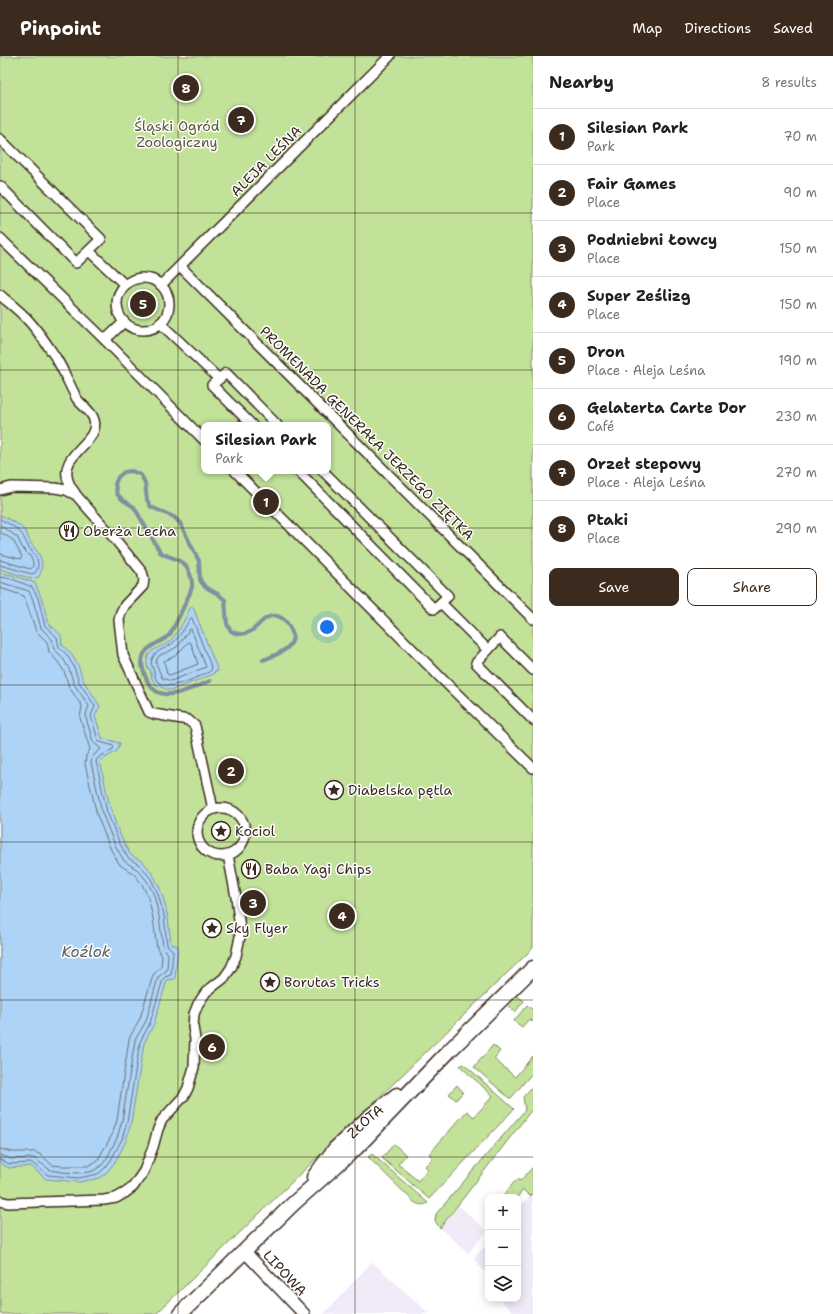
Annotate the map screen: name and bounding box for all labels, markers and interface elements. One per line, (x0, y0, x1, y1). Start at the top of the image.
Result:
text: Pinpoint (20, 16, 101, 41)
text: Map (633, 19, 663, 37)
text: Directions (685, 19, 751, 37)
text: Saved (773, 19, 813, 37)
text: Nearby (549, 71, 614, 93)
pin: 8 (173, 73, 199, 103)
text: 8 results (761, 74, 817, 91)
pin: 7 (228, 105, 254, 135)
park label: Śląski Ogród Zoologiczny (134, 117, 220, 151)
text: Silesian Park (587, 118, 688, 138)
street label: ALEJA LEŚNA (227, 122, 305, 200)
text: 1 (559, 128, 565, 145)
text: 70 m (783, 128, 817, 145)
text: Park (587, 138, 615, 155)
text: Fair Games (587, 174, 676, 194)
text: 2 (557, 184, 567, 201)
text: 90 m (783, 184, 817, 201)
text: Place (587, 194, 620, 211)
text: Podniebni Łowcy (587, 230, 717, 250)
text: 3 (557, 240, 567, 257)
text: 150 m (779, 240, 817, 257)
text: Place (587, 250, 620, 267)
text: Super Ześlizg (587, 286, 691, 306)
pin: 5 (130, 289, 156, 319)
text: 4 (557, 296, 567, 313)
text: 150 m (779, 296, 817, 313)
text: Place (587, 306, 620, 323)
street label: PROMENADA GENERAŁA JERZEGO ZIĘTKA (256, 322, 478, 544)
text: Dron (587, 342, 625, 362)
text: 5 (558, 352, 566, 369)
text: 190 m (778, 352, 817, 369)
text: Place · Aleja Leśna (587, 362, 705, 379)
text: Gelaterta Carte Dor (587, 398, 746, 418)
text: 6 (557, 408, 567, 425)
text: 230 m (775, 408, 817, 425)
text: Café (587, 418, 614, 435)
popup (201, 422, 331, 474)
text: Silesian Park (215, 430, 317, 450)
text: Park (215, 450, 243, 467)
text: Orzeł stepowy (587, 454, 701, 474)
text: 7 (557, 464, 567, 481)
text: 270 m (775, 464, 817, 481)
text: Place · Aleja Leśna (587, 474, 705, 491)
pin: 1 (253, 487, 279, 517)
text: Ptaki (587, 510, 628, 530)
restaurant icon: Oberża Lecha (58, 520, 80, 542)
text: 8 (557, 520, 567, 537)
text: 290 m (775, 520, 817, 537)
place label: Oberża Lecha (83, 522, 176, 540)
text: Place (587, 530, 620, 547)
button: Save (549, 568, 679, 606)
button: Share (687, 568, 817, 606)
your location (317, 617, 337, 637)
pin: 2 (218, 756, 244, 786)
place icon: Diabelska pętla (323, 779, 345, 801)
place label: Diabelska pętla (348, 781, 453, 799)
place icon: Kociol (210, 820, 232, 842)
place label: Kociol (235, 822, 276, 840)
restaurant icon: Baba Yagi Chips (240, 858, 262, 880)
place label: Baba Yagi Chips (265, 860, 372, 878)
pin: 3 (240, 888, 266, 918)
pin: 4 (329, 901, 355, 931)
place icon: Sky Flyer (201, 917, 223, 939)
place label: Sky Flyer (226, 919, 288, 937)
water label: Koźlok (62, 942, 111, 962)
place icon: Borutas Tricks (259, 971, 281, 993)
place label: Borutas Tricks (284, 973, 380, 991)
pin: 6 (199, 1032, 225, 1062)
street label: ZŁOTA (343, 1100, 387, 1142)
map controls (485, 1194, 521, 1302)
button: + (485, 1194, 521, 1230)
button: − (485, 1230, 521, 1266)
street label: LIPOWA (259, 1246, 311, 1300)
button: layers (485, 1266, 521, 1302)

